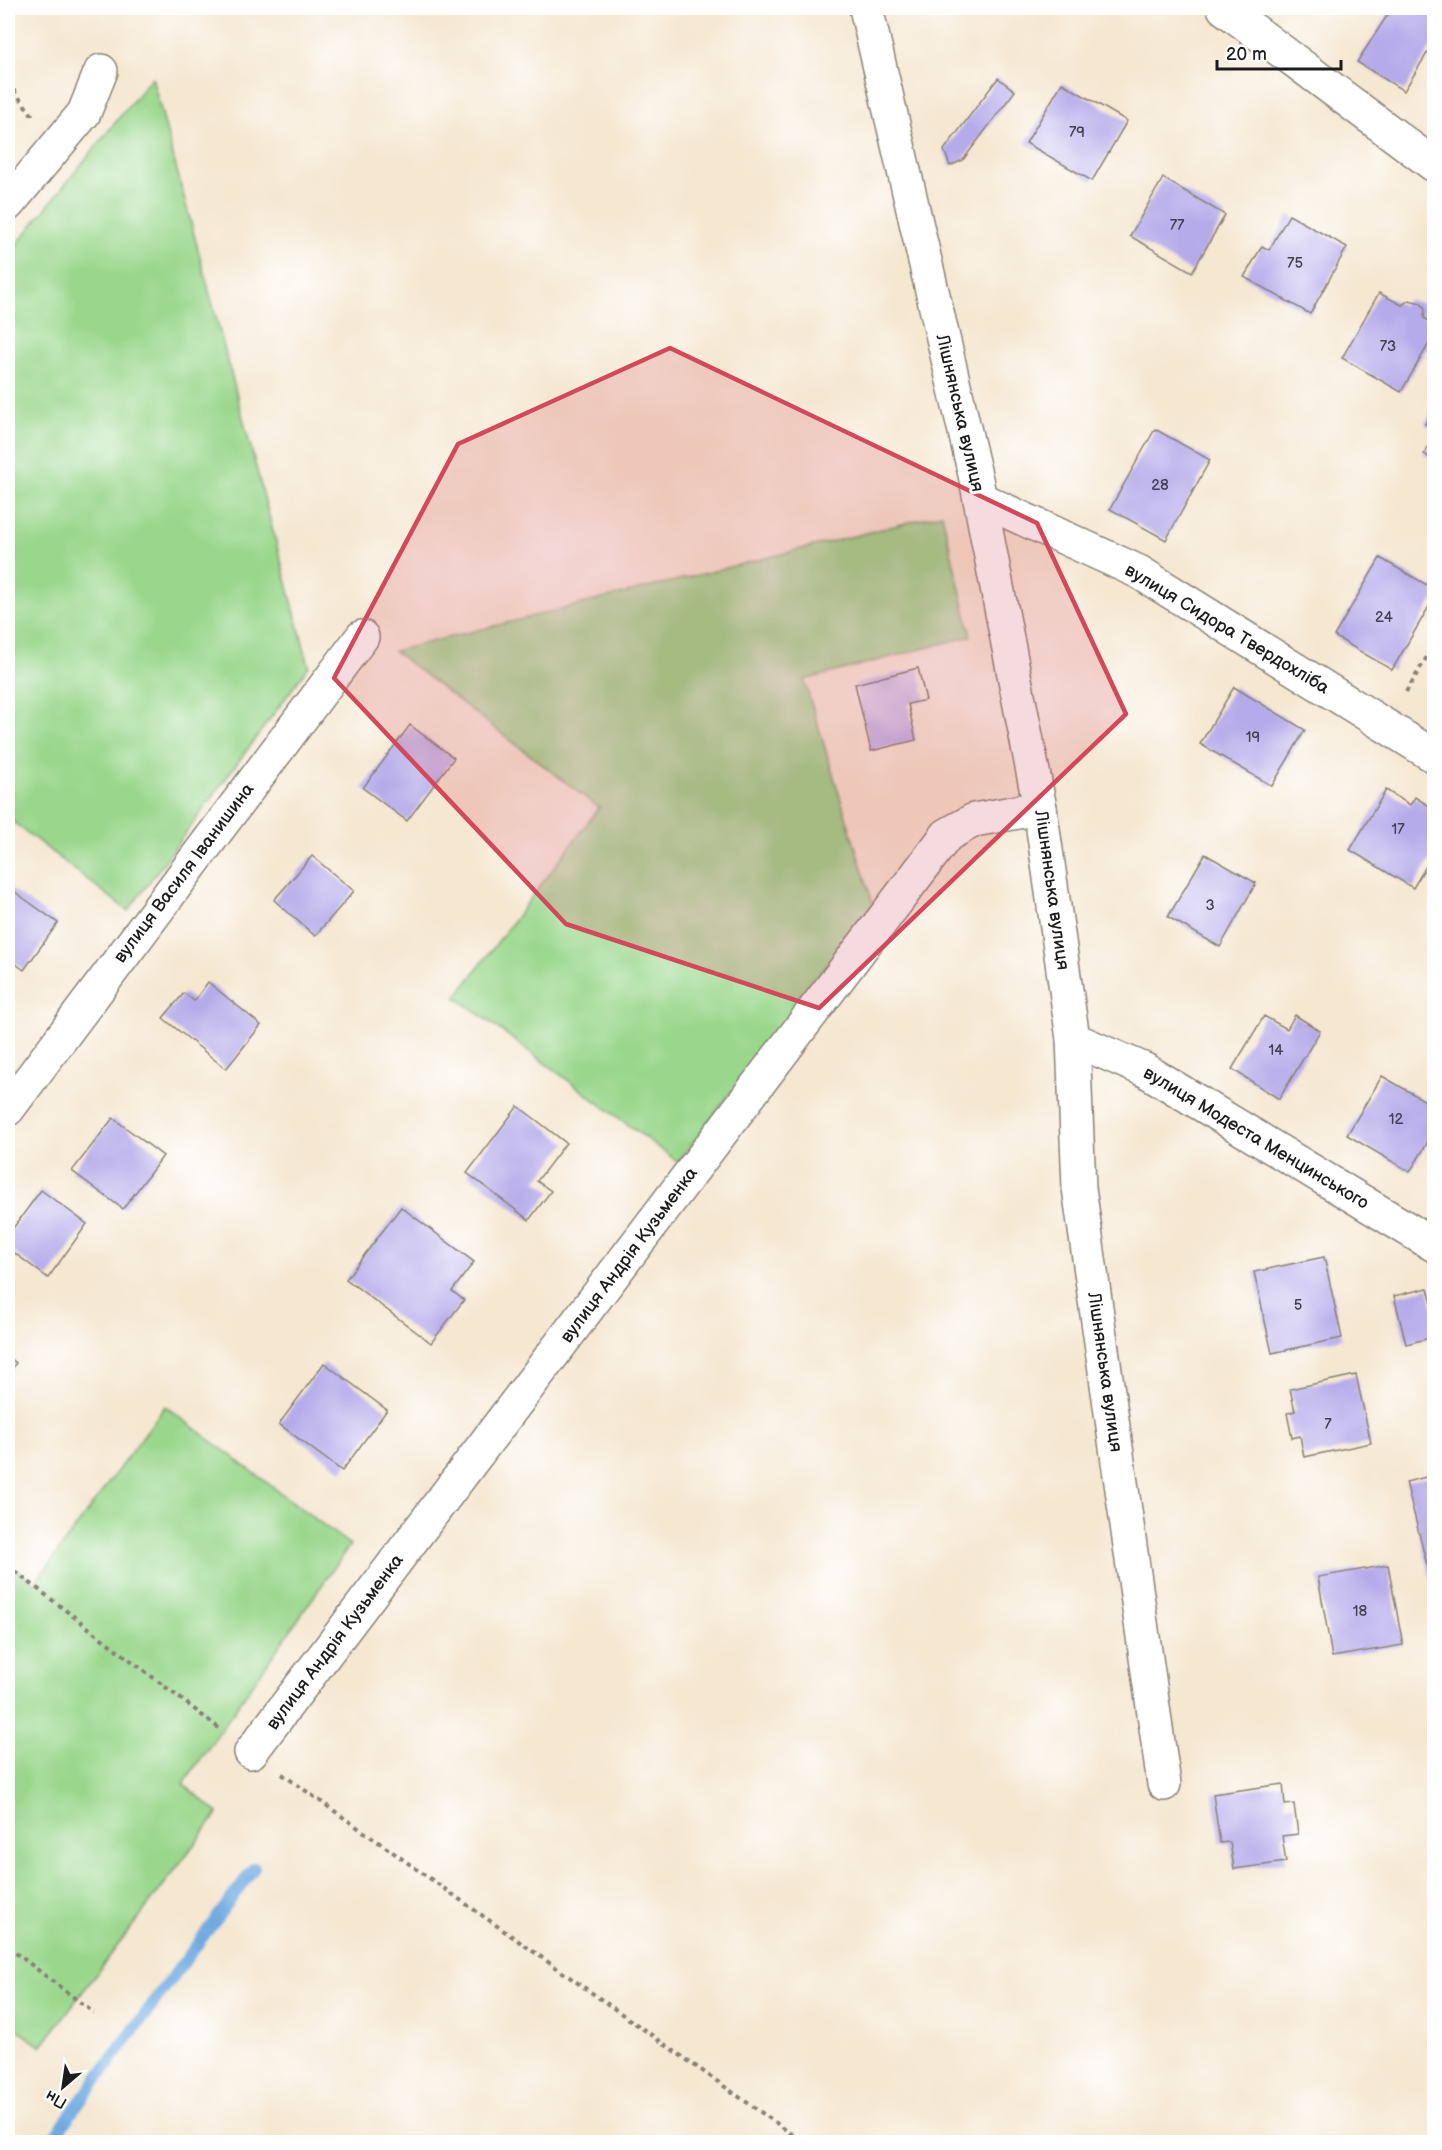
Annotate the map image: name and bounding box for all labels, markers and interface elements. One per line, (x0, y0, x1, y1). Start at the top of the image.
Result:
scale bar (1217, 33, 1342, 71)
text: 20 m (1226, 44, 1267, 65)
house number: 79 (1069, 123, 1085, 142)
house number: 77 (1170, 216, 1185, 235)
house number: 75 (1287, 254, 1303, 273)
street label: Лішнянська вулиця (931, 331, 988, 494)
house number: 73 (1380, 337, 1396, 356)
house number: 28 (1151, 476, 1169, 495)
street label: вулиця Сидора Твердохліба (1121, 560, 1333, 699)
house number: 24 (1375, 608, 1393, 627)
house number: 19 (1246, 728, 1260, 747)
street label: вулиця Василя Іванишина (110, 779, 259, 967)
street label: Лішнянська вулиця (1030, 808, 1074, 971)
house number: 17 (1391, 820, 1405, 839)
house number: 3 (1205, 896, 1215, 915)
house number: 14 (1269, 1041, 1283, 1060)
street label: вулиця Модеста Менцинського (1140, 1062, 1372, 1214)
house number: 12 (1389, 1110, 1403, 1129)
street label: вулиця Андрія Кузьменка (556, 1163, 702, 1347)
street label: Лішнянська вулиця (1083, 1290, 1127, 1453)
house number: 5 (1294, 1296, 1302, 1315)
house number: 7 (1324, 1415, 1332, 1434)
street label: вулиця Андрія Кузьменка (262, 1550, 408, 1734)
house number: 18 (1353, 1602, 1368, 1621)
north arrow (33, 2057, 93, 2117)
text: Пн (43, 2085, 70, 2112)

